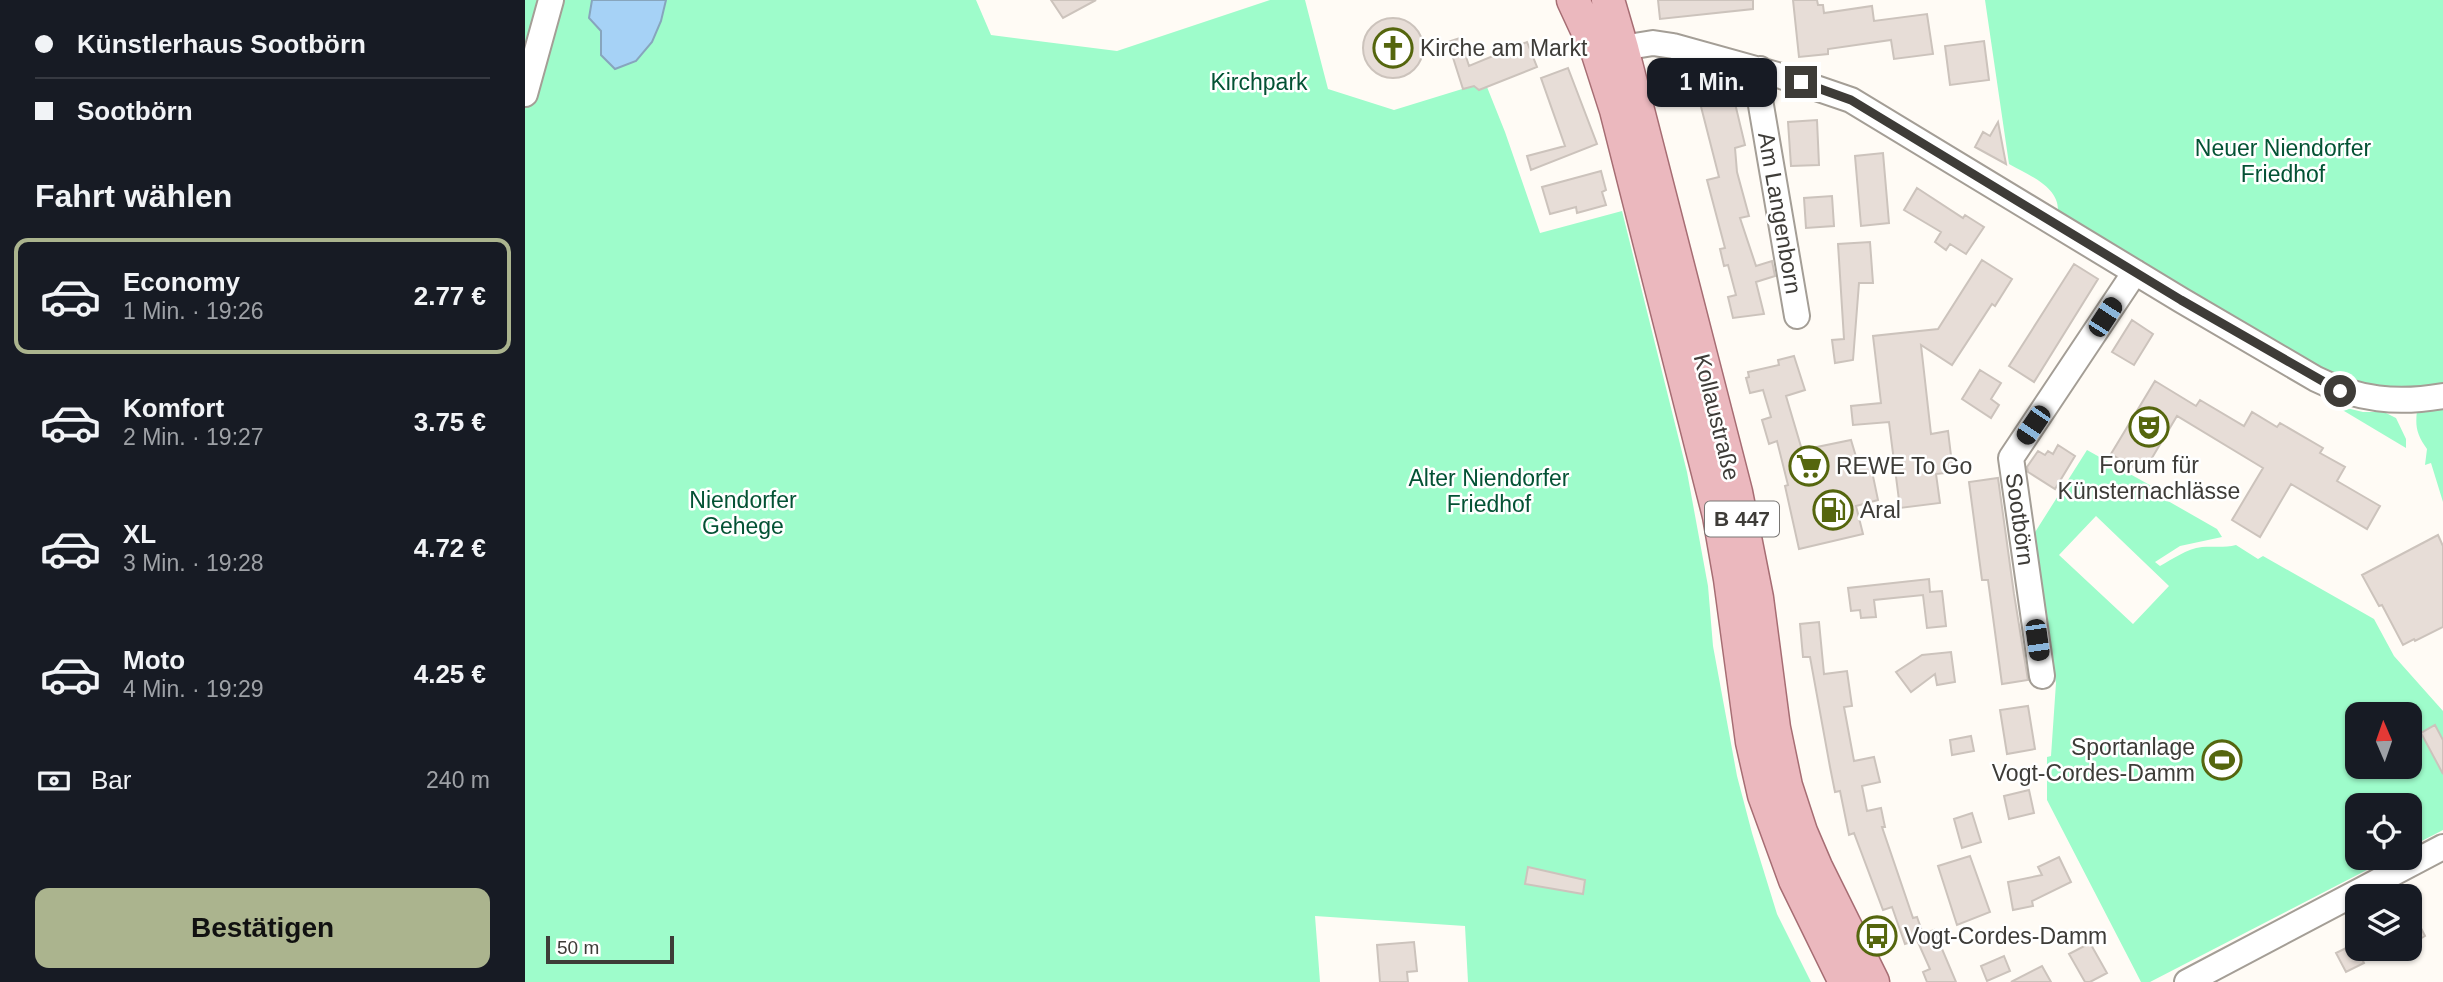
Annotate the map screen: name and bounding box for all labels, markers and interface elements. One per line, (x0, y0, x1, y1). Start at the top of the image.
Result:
church icon: Kirche am Markt (1372, 27, 1414, 69)
text: Künstlerhaus Sootbörn (77, 29, 366, 59)
place label: Kirche am Markt (1420, 35, 1588, 61)
callout: 1 Min. (1647, 57, 1777, 106)
route end (1785, 66, 1817, 98)
park label: Kirchpark (1210, 69, 1308, 95)
text: 1 Min. (1679, 69, 1745, 95)
text: Sootbörn (77, 96, 193, 126)
street label: Am Langenborn (1753, 130, 1807, 296)
park label: Neuer Niendorfer Friedhof (2195, 135, 2372, 187)
text: Fahrt wählen (35, 178, 232, 214)
icon: car (39, 265, 102, 328)
text: Economy (123, 267, 240, 297)
text: 2.77 € (414, 281, 486, 311)
car (2085, 294, 2126, 340)
text: 1 Min. · 19:26 (123, 298, 264, 324)
street label: Kollaustraße (1689, 351, 1745, 483)
route start (2324, 375, 2356, 407)
icon: car (39, 391, 102, 454)
text: Komfort (123, 393, 224, 423)
car (2013, 402, 2054, 448)
theatre icon: Forum für Künsternachlässe (2128, 406, 2170, 448)
text: 3.75 € (414, 407, 486, 437)
text: 2 Min. · 19:27 (123, 424, 264, 450)
supermarket icon: REWE To Go (1788, 445, 1830, 487)
place label: Forum für Künsternachlässe (2058, 452, 2240, 504)
place label: REWE To Go (1836, 453, 1972, 479)
park label: Alter Niendorfer Friedhof (1408, 465, 1570, 517)
street label: Sootbörn (2001, 471, 2039, 567)
park label: Niendorfer Gehege (689, 487, 797, 539)
fuel station icon: Aral (1812, 489, 1854, 531)
place label: Aral (1860, 497, 1901, 523)
road number: B 447 (1705, 502, 1779, 536)
icon: car (39, 517, 102, 580)
text: XL (123, 519, 156, 549)
text: 4.72 € (414, 533, 486, 563)
text: 3 Min. · 19:28 (123, 550, 264, 576)
car (2024, 618, 2051, 662)
icon: car (39, 643, 102, 706)
text: Moto (123, 645, 185, 675)
text: 4.25 € (414, 659, 486, 689)
text: 4 Min. · 19:29 (123, 676, 264, 702)
north arrow (2345, 702, 2422, 779)
map controls (2345, 702, 2422, 961)
place label: Sportanlage Vogt-Cordes-Damm (1992, 734, 2195, 786)
sports icon: Sportanlage Vogt-Cordes-Damm (2201, 739, 2243, 781)
icon: cash (35, 762, 73, 800)
text: Bar (91, 765, 131, 795)
text: 240 m (426, 767, 490, 793)
button: locate (2345, 793, 2422, 870)
button: layers (2345, 884, 2422, 961)
button: Bestätigen (35, 888, 490, 968)
bus stop icon: Vogt-Cordes-Damm (1856, 915, 1898, 957)
place label: Vogt-Cordes-Damm (1904, 923, 2107, 949)
scale bar (546, 933, 674, 965)
text: 50 m (557, 937, 599, 958)

